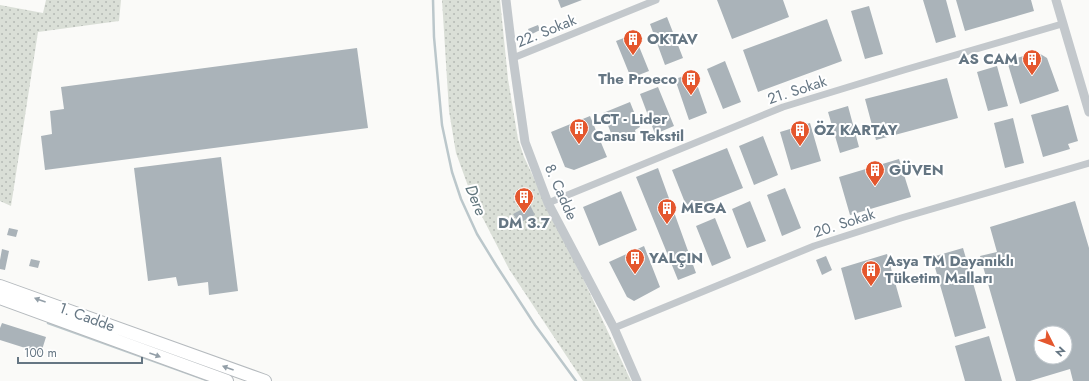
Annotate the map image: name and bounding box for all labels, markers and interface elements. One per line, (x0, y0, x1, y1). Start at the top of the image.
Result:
street label: 22. Sokak (513, 9, 580, 53)
building icon: OKTAV (622, 28, 644, 56)
place label: OKTAV (647, 28, 699, 50)
place label: AS CAM (957, 48, 1018, 70)
building icon: AS CAM (1021, 48, 1043, 76)
place label: The Proeco (598, 68, 677, 90)
building icon: The Proeco (680, 68, 702, 96)
street label: 21. Sokak (765, 70, 830, 110)
place label: LCT - Lider Cansu Tekstil (593, 108, 684, 147)
building icon: LCT - Lider Cansu Tekstil (568, 117, 590, 145)
building icon: ÖZ KARTAY (789, 119, 811, 147)
place label: ÖZ KARTAY (814, 119, 898, 141)
building icon: GÜVEN (864, 159, 886, 187)
place label: GÜVEN (889, 159, 944, 181)
street label: 8. Cadde (539, 160, 583, 224)
water label: Dere (459, 181, 493, 219)
building icon: DM 3.7 (513, 186, 535, 214)
building icon: MEGA (656, 197, 678, 225)
place label: MEGA (681, 197, 727, 219)
street label: 20. Sokak (810, 203, 878, 243)
place label: DM 3.7 (498, 212, 551, 234)
building icon: YALÇIN (624, 247, 646, 275)
place label: YALÇIN (648, 247, 703, 269)
place label: Asya TM Dayanıklı Tüketim Malları (884, 250, 1014, 289)
building icon: Asya TM Dayanıklı Tüketim Malları (860, 259, 882, 287)
one-way arrow (34, 297, 46, 303)
street label: 1. Cadde (56, 297, 118, 337)
north arrow (1033, 325, 1073, 365)
scale bar (18, 339, 142, 365)
text: N (1052, 343, 1069, 360)
text: 100 m (24, 344, 57, 362)
one-way arrow (149, 352, 161, 358)
one-way arrow (222, 364, 234, 370)

